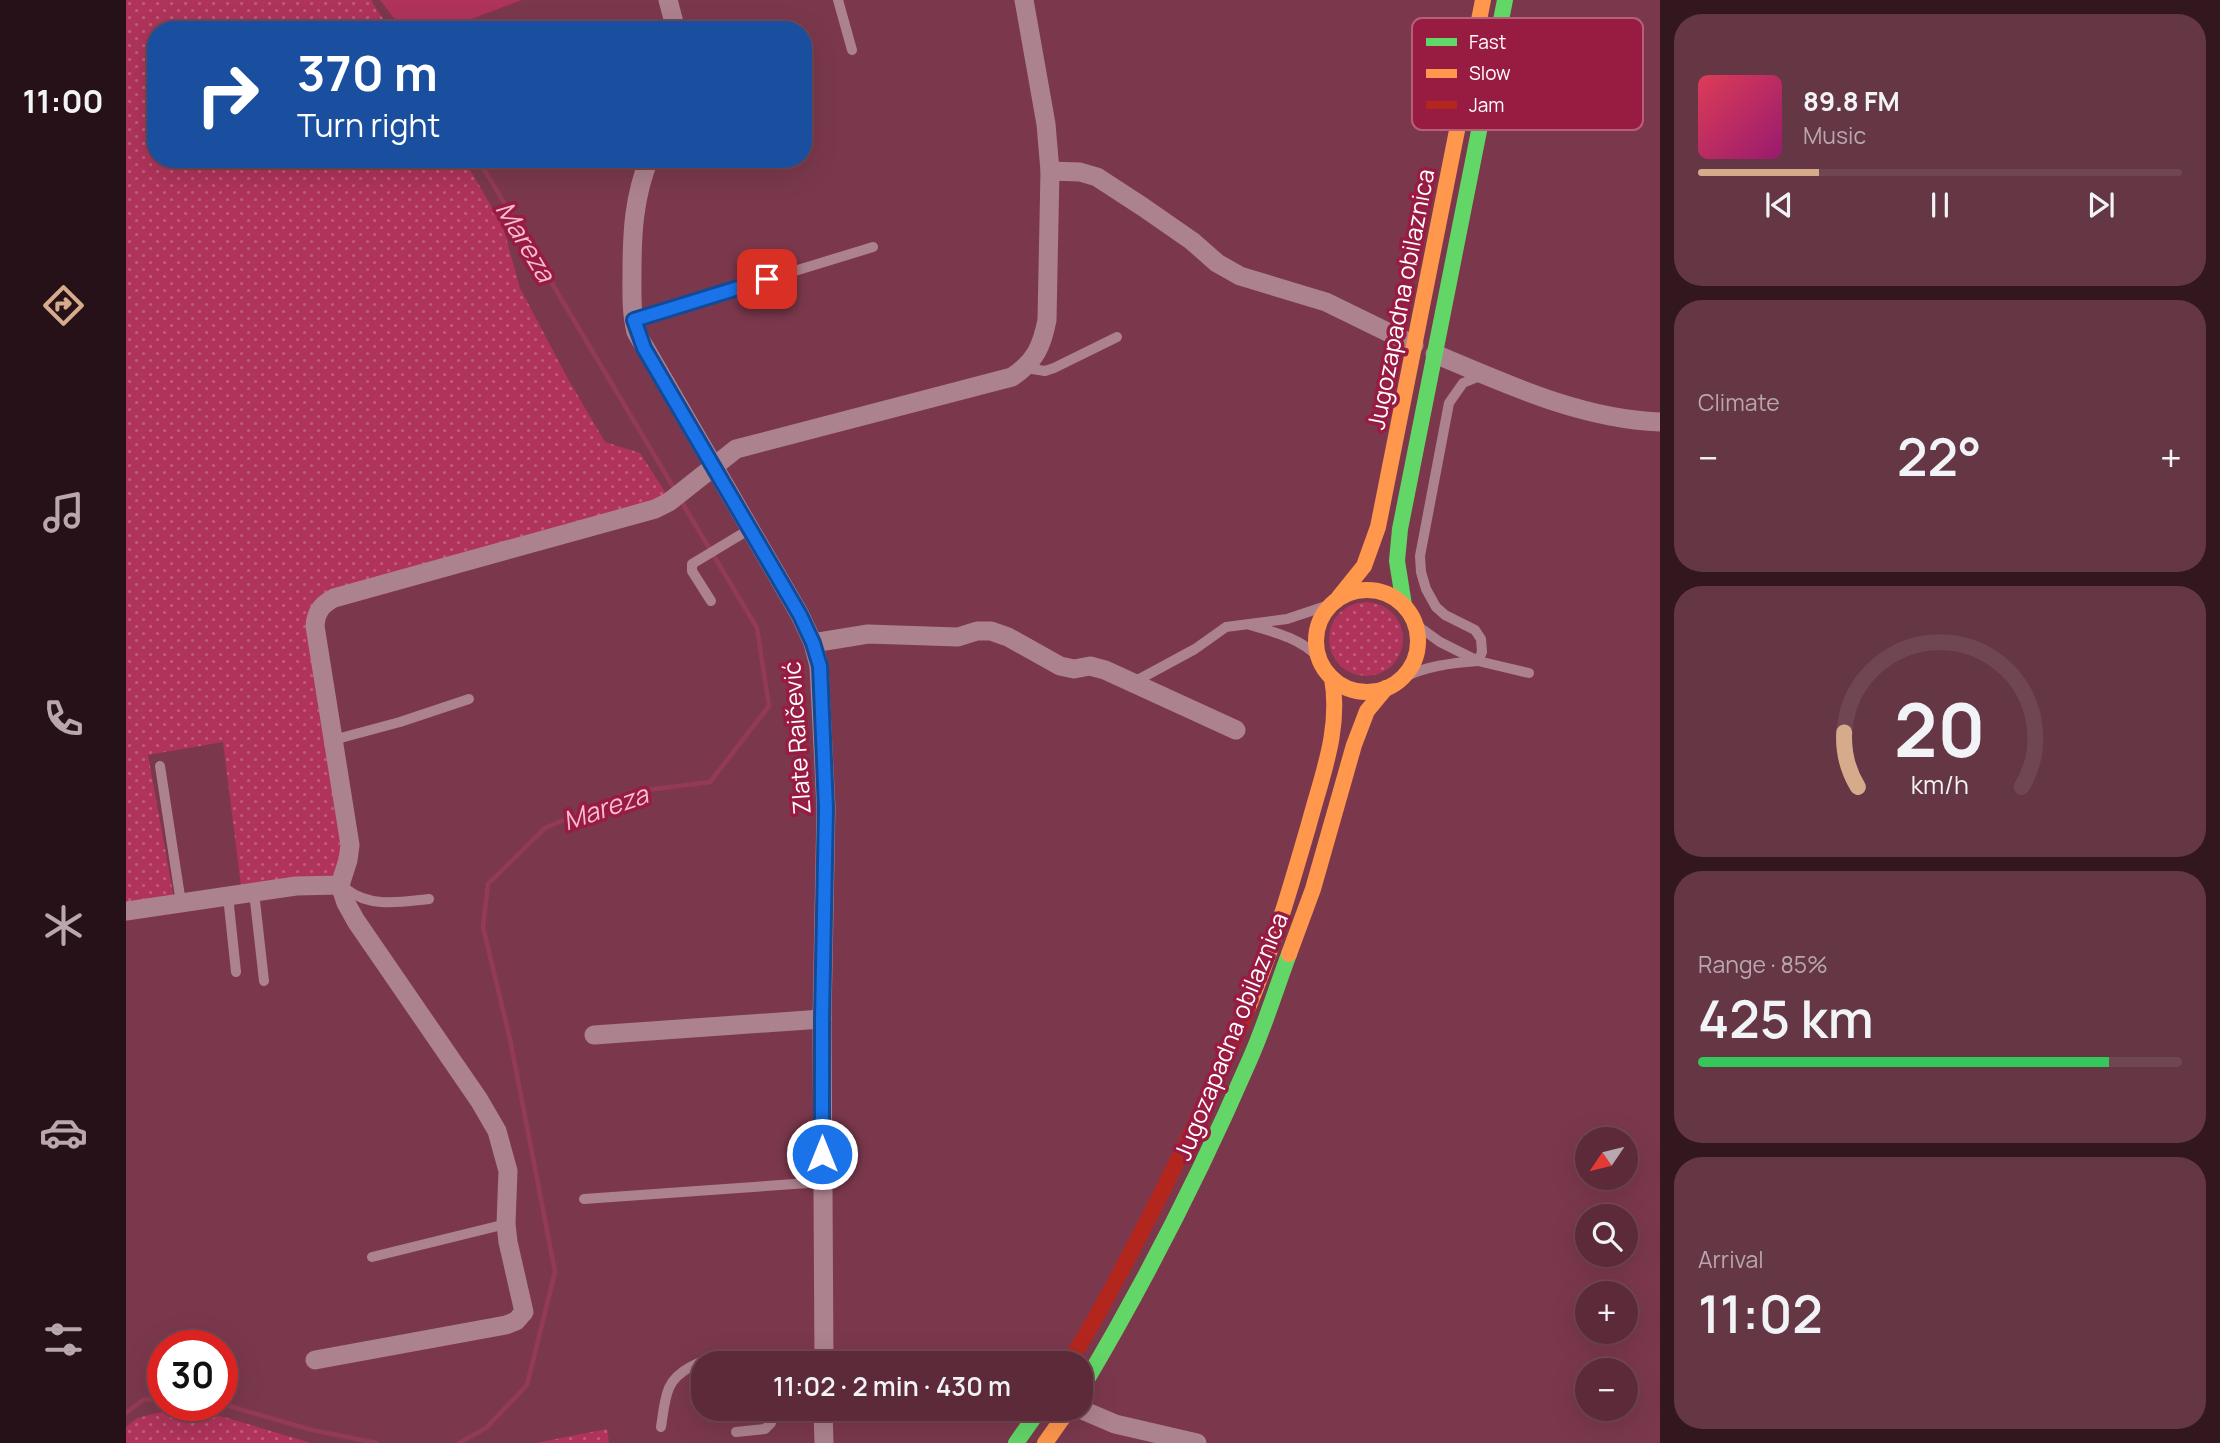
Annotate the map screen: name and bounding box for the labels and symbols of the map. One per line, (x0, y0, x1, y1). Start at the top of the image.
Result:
legend (1412, 18, 1643, 130)
text: Fast (1469, 29, 1506, 55)
text: Slow (1469, 60, 1511, 86)
text: Jam (1469, 92, 1504, 118)
street label: Jugozapadna obilaznica (1359, 166, 1441, 432)
water label: Mareza (488, 194, 565, 289)
pin (737, 249, 797, 309)
street label: Zlate Raičević (774, 660, 818, 816)
water label: Mareza (558, 775, 654, 838)
street label: Jugozapadna obilaznica (1165, 907, 1295, 1165)
position arrow (785, 1117, 859, 1191)
north arrow (1575, 1127, 1638, 1190)
speed limit sign: 30 (147, 1330, 238, 1421)

